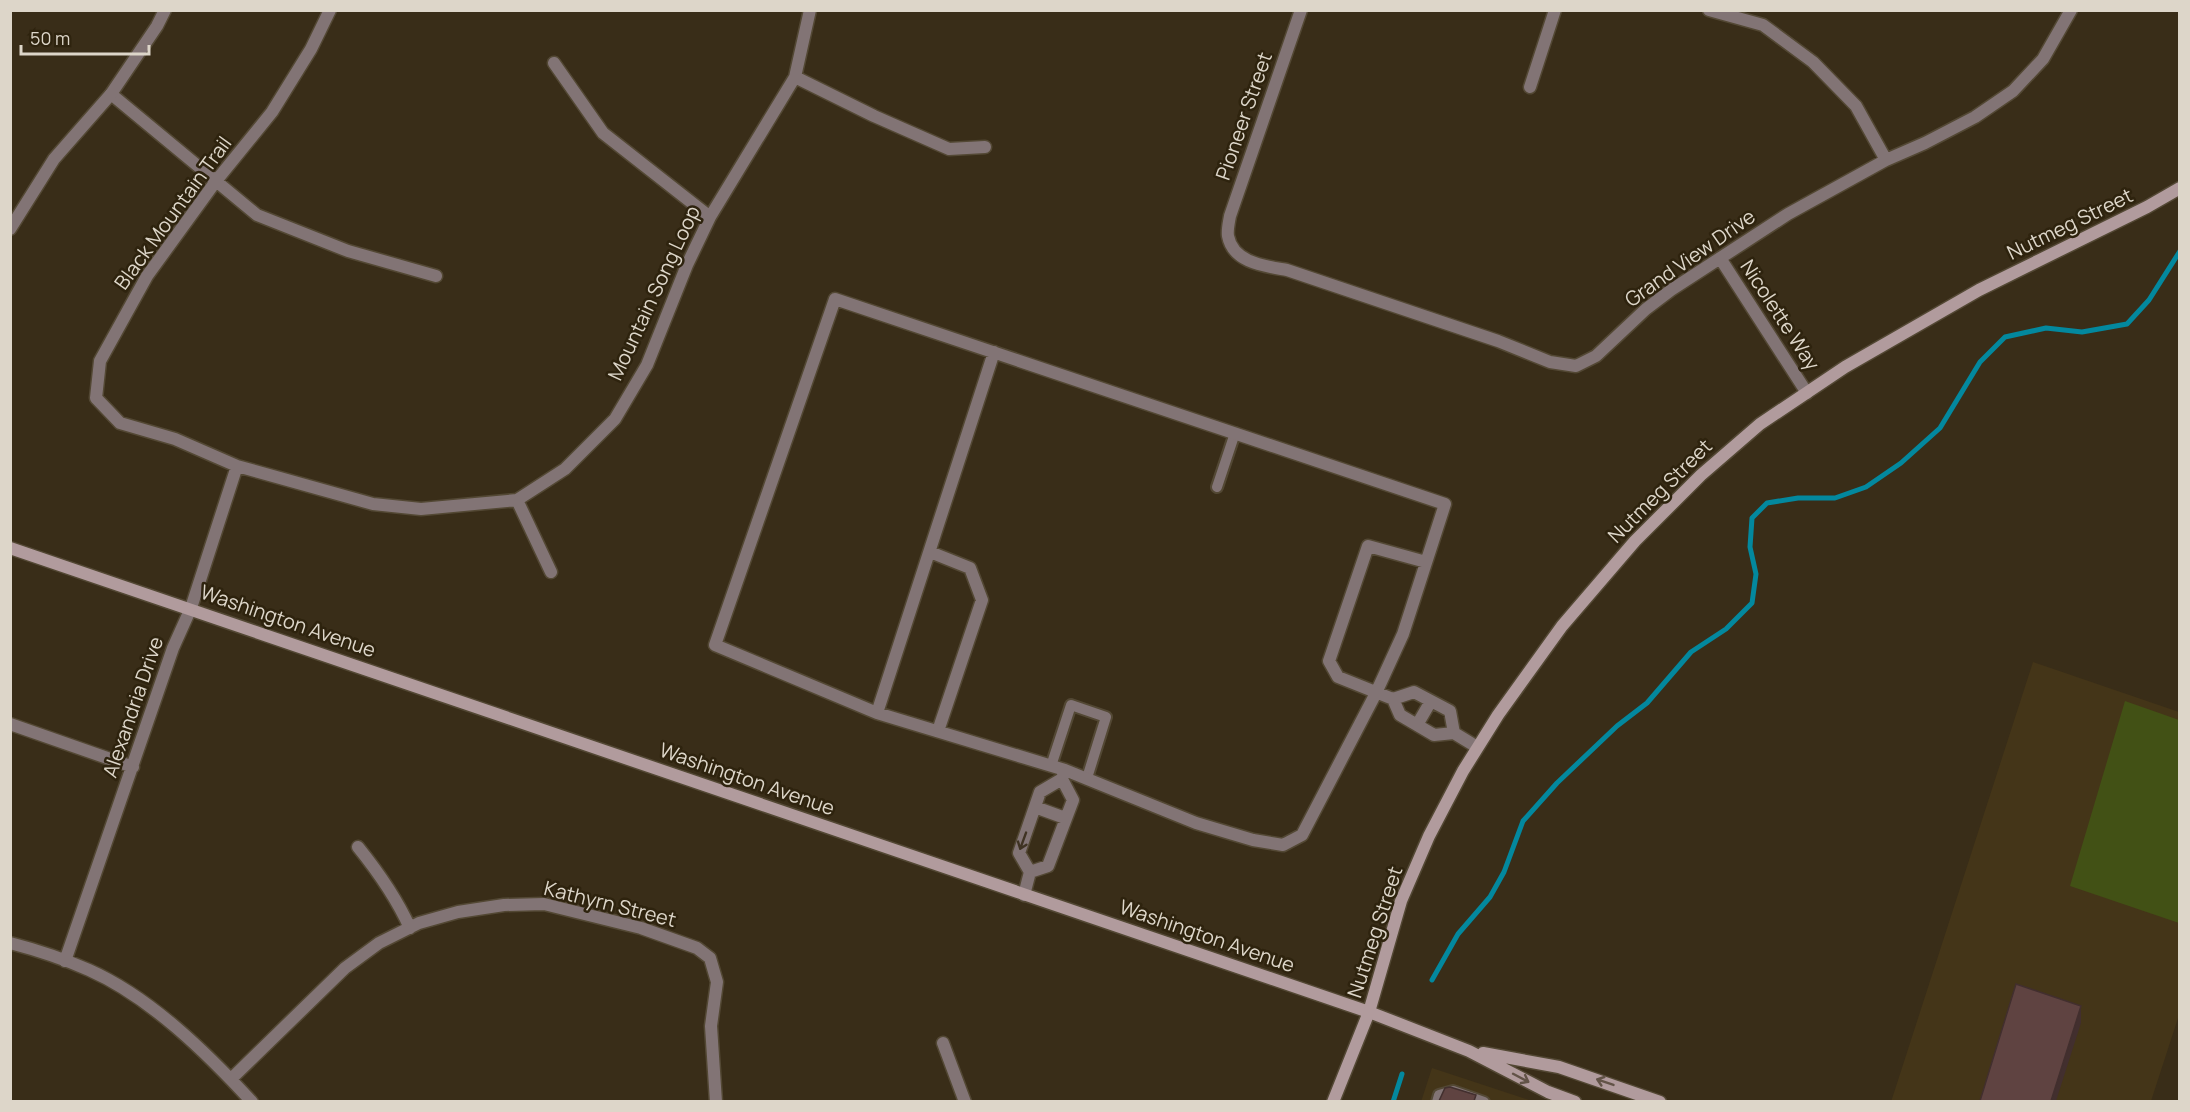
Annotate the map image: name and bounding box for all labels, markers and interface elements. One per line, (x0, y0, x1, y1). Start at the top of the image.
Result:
scale bar (21, 18, 148, 56)
text: 50 m (30, 26, 70, 50)
street label: Pioneer Street (1209, 48, 1278, 183)
street label: Black Mountain Trail (108, 131, 237, 295)
street label: Nutmeg Street (2002, 181, 2137, 266)
street label: Mountain Song Loop (601, 201, 706, 384)
street label: Grand View Drive (1619, 203, 1760, 313)
street label: Nicolette Way (1735, 254, 1826, 376)
street label: Nutmeg Street (1602, 433, 1718, 549)
street label: Washington Avenue (197, 578, 379, 663)
street label: Alexandria Drive (96, 633, 169, 781)
street label: Washington Avenue (656, 736, 838, 821)
one-way arrow (1017, 831, 1028, 850)
street label: Nutmeg Street (1341, 863, 1408, 1001)
street label: Kathyrn Street (541, 874, 679, 933)
street label: Washington Avenue (1116, 893, 1298, 978)
one-way arrow (1512, 1072, 1529, 1084)
one-way arrow (1596, 1076, 1615, 1087)

